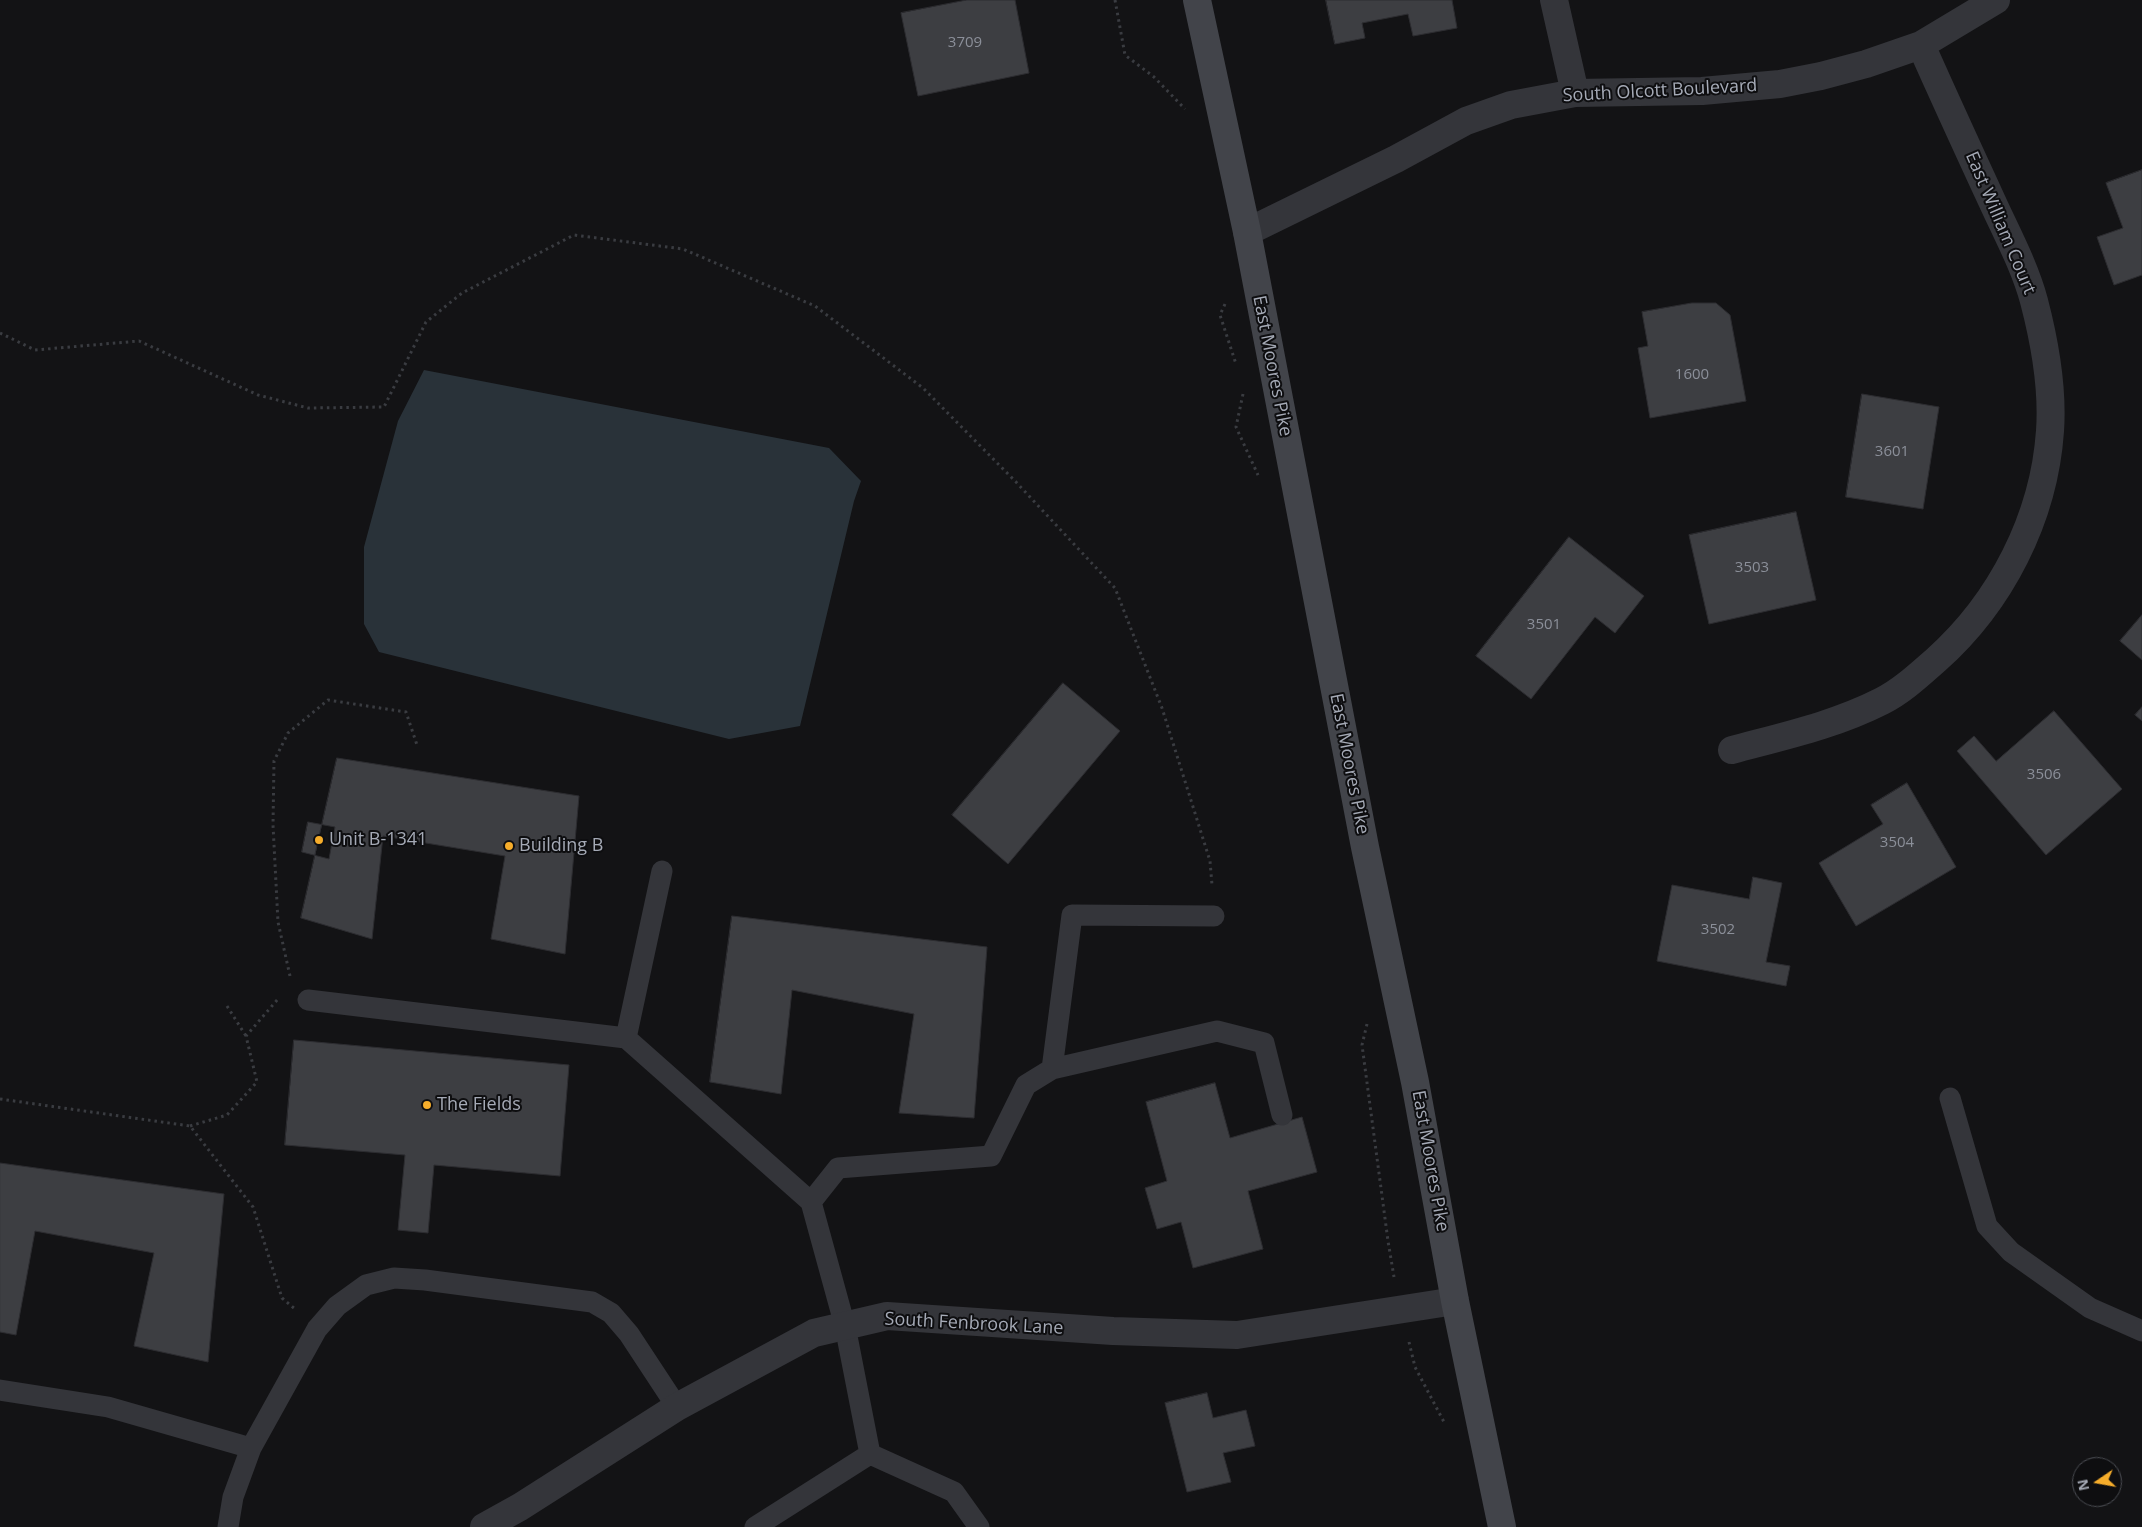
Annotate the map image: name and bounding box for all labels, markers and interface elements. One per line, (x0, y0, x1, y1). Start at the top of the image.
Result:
house number: 3709 (948, 34, 982, 52)
street label: South Olcott Boulevard (1562, 75, 1758, 107)
street label: East William Court (1960, 148, 2040, 298)
street label: East Moores Pike (1248, 294, 1296, 438)
house number: 1600 (1675, 366, 1709, 384)
house number: 3601 (1875, 443, 1909, 461)
house number: 3503 (1735, 559, 1769, 577)
house number: 3501 (1527, 616, 1561, 634)
street label: East Moores Pike (1325, 692, 1373, 836)
house number: 3506 (2027, 766, 2061, 784)
place label: Unit B-1341 (329, 829, 427, 851)
marker: Unit B-1341 (313, 834, 325, 846)
house number: 3504 (1880, 834, 1914, 852)
place label: Building B (519, 835, 603, 857)
marker: Building B (503, 840, 515, 852)
house number: 3502 (1701, 921, 1735, 939)
street label: East Moores Pike (1407, 1089, 1453, 1233)
place label: The Fields (437, 1094, 521, 1116)
marker: The Fields (421, 1099, 433, 1111)
street label: South Fenbrook Lane (884, 1309, 1064, 1339)
north arrow (2072, 1457, 2122, 1507)
text: N (2072, 1477, 2093, 1493)

